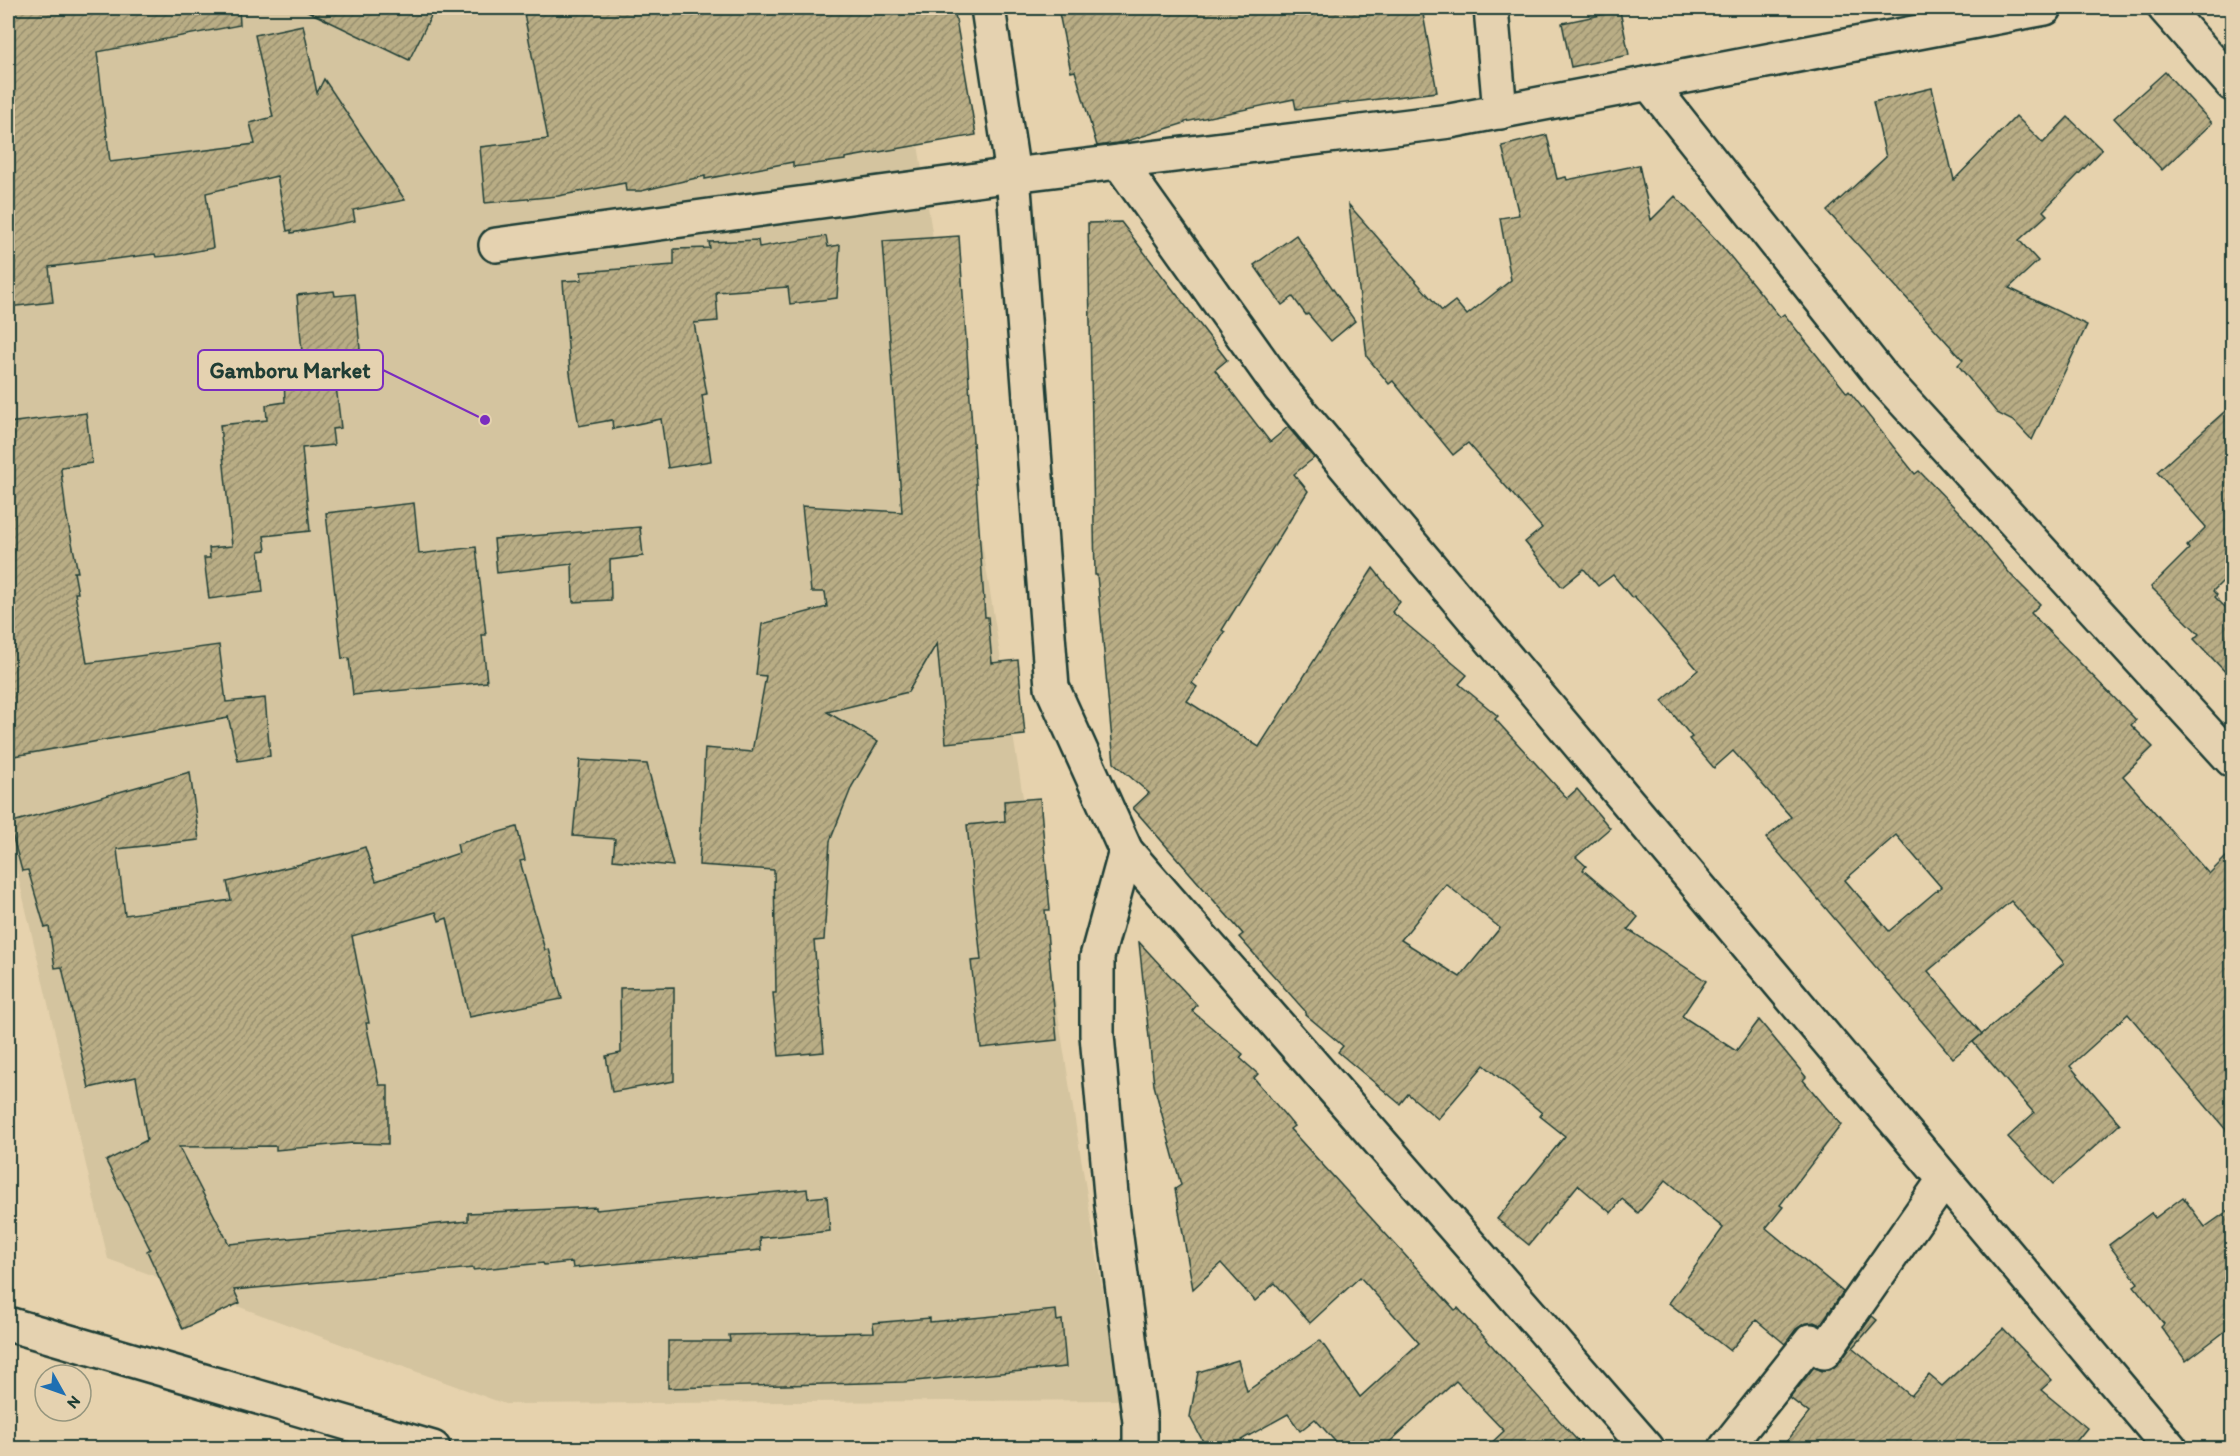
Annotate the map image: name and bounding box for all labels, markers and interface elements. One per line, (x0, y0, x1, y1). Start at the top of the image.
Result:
callout: Gamboru Market (198, 350, 383, 390)
text: Gamboru Market (209, 357, 371, 384)
north arrow (33, 1363, 93, 1423)
text: N (63, 1392, 85, 1413)

